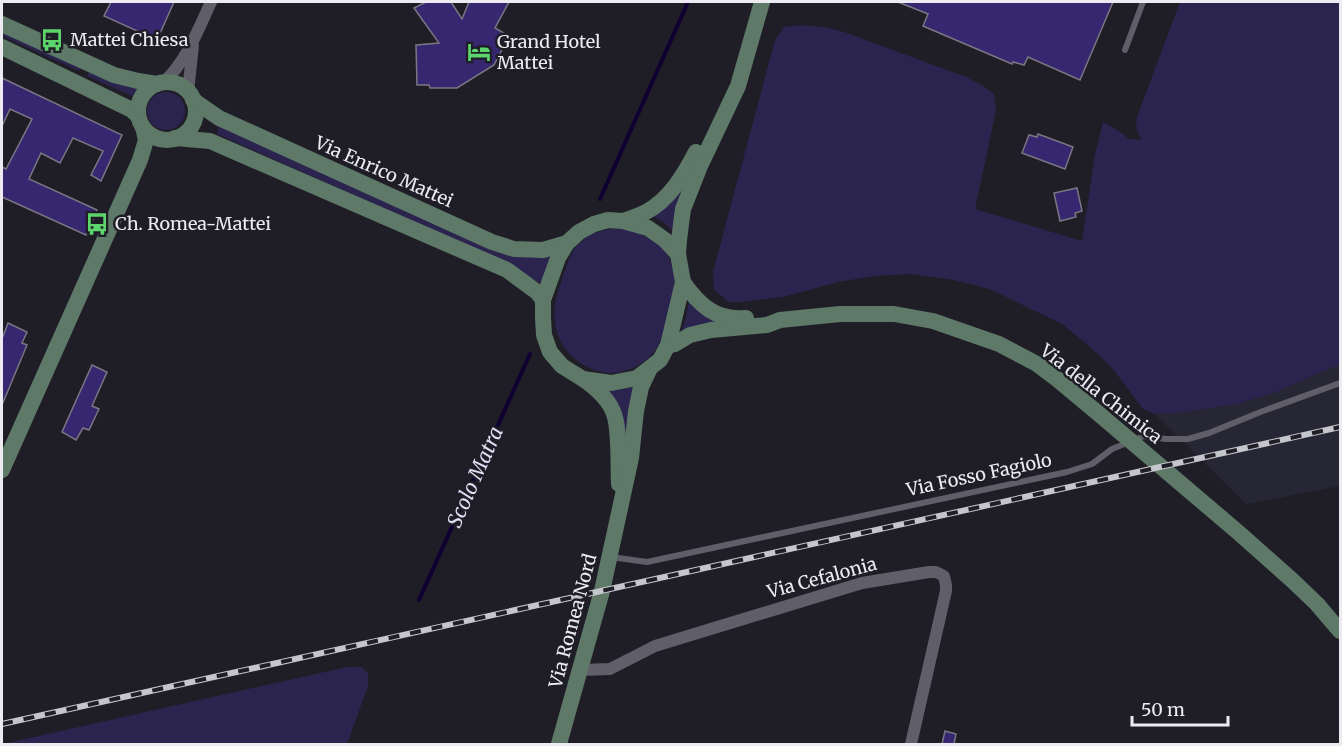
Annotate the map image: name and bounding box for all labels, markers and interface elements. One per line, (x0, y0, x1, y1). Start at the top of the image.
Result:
bus stop icon: Mattei Chiesa (39, 27, 65, 53)
place label: Mattei Chiesa (70, 28, 189, 51)
place label: Grand Hotel Mattei (497, 30, 601, 74)
hotel icon: Grand Hotel Mattei (466, 39, 492, 65)
street label: Via Enrico Mattei (311, 130, 457, 212)
bus stop icon: Ch. Romea-Mattei (84, 211, 110, 237)
place label: Ch. Romea-Mattei (115, 212, 271, 235)
street label: Via della Chimica (1035, 338, 1167, 449)
water label: Scolo Matra (441, 422, 508, 531)
street label: Via Fosso Fagiolo (903, 448, 1054, 501)
street label: Via Romea Nord (543, 551, 602, 692)
street label: Via Cefalonia (764, 552, 880, 603)
scale bar (1132, 689, 1228, 727)
text: 50 m (1141, 698, 1185, 721)

